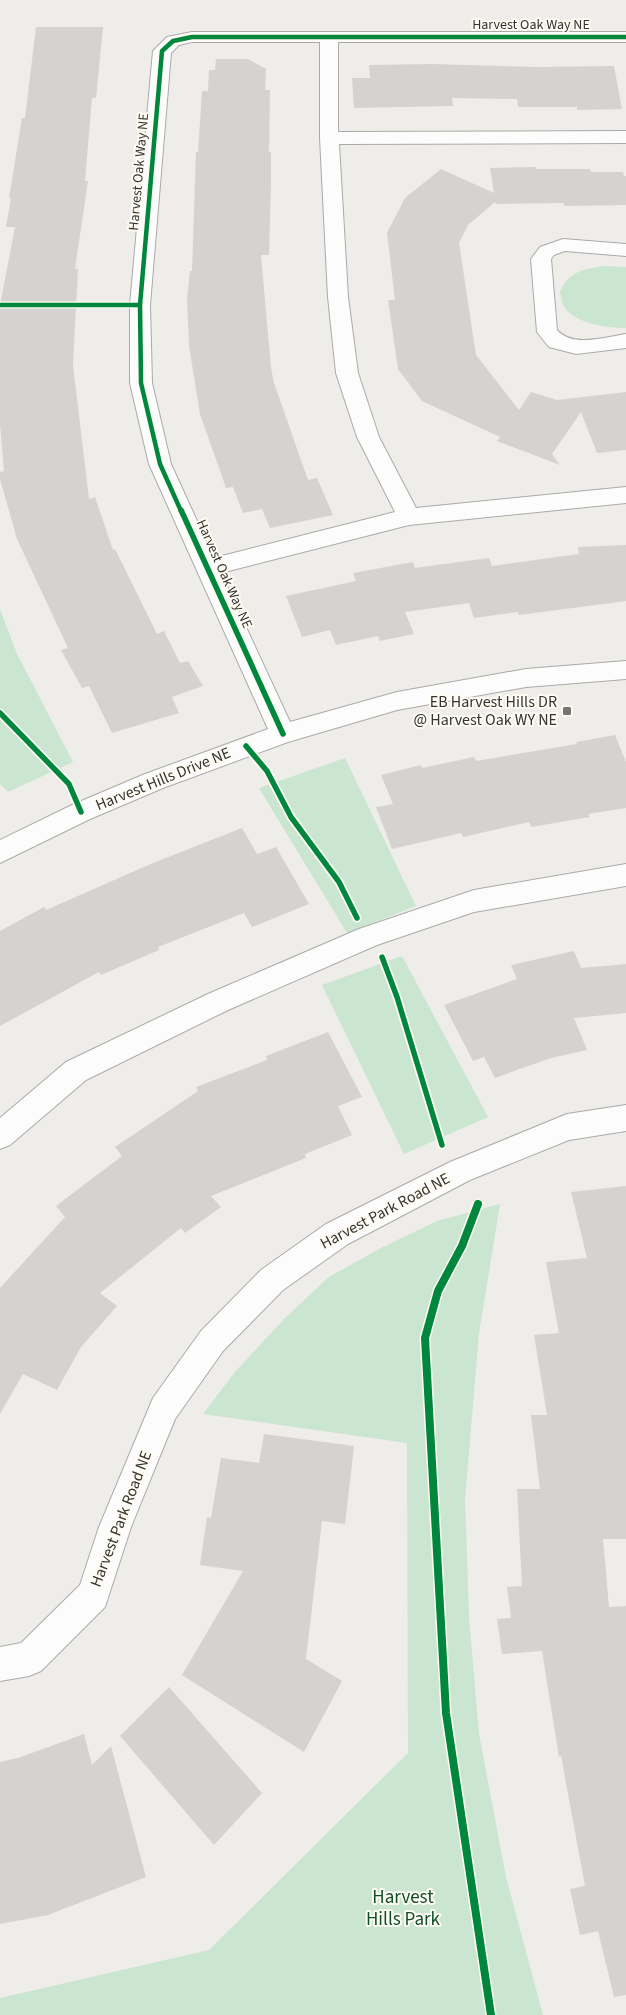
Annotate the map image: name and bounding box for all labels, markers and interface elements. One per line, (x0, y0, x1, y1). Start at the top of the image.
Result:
street label: Harvest Oak Way NE (472, 15, 590, 35)
street label: Harvest Oak Way NE (124, 113, 154, 231)
street label: Harvest Oak Way NE (191, 516, 257, 632)
place label: EB Harvest Hills DR @ Harvest Oak WY NE (413, 691, 557, 731)
marker: EB Harvest Hills DR @ Harvest Oak WY NE (561, 705, 573, 717)
street label: Harvest Hills Drive NE (92, 742, 234, 816)
street label: Harvest Park Road NE (316, 1167, 454, 1255)
street label: Harvest Park Road NE (85, 1448, 157, 1590)
park label: Harvest Hills Park (366, 1884, 441, 1933)

